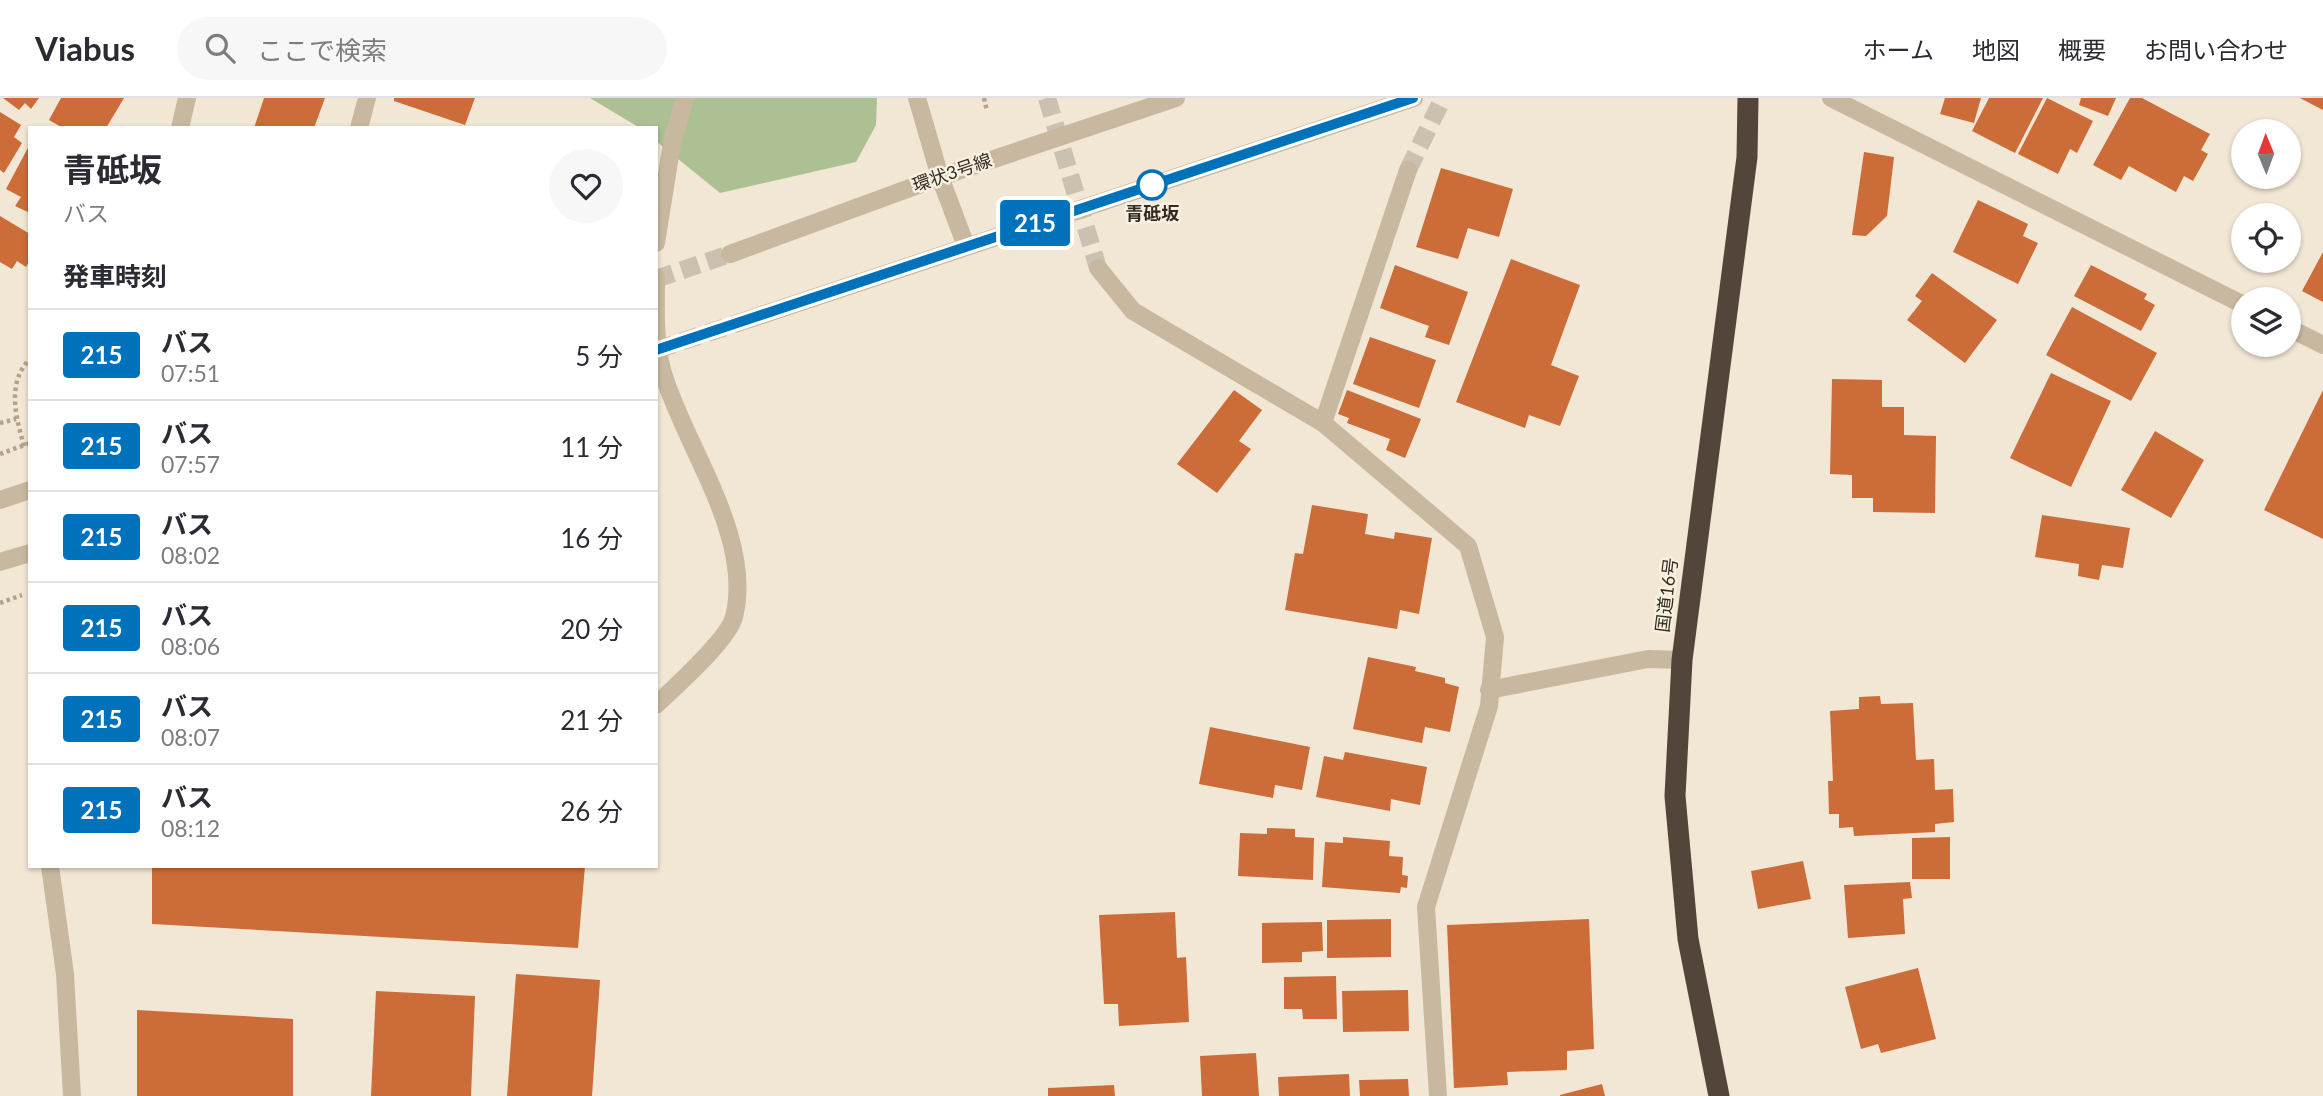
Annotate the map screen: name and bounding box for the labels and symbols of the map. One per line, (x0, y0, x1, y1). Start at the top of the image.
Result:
north arrow (2231, 119, 2301, 189)
street label: 環状3号線 (909, 148, 994, 196)
marker: 青砥坂 (1137, 170, 1167, 200)
line badge: 215 (995, 200, 1075, 246)
place label: 青砥坂 (1125, 202, 1180, 224)
street label: 国道16号 (1651, 556, 1681, 633)

